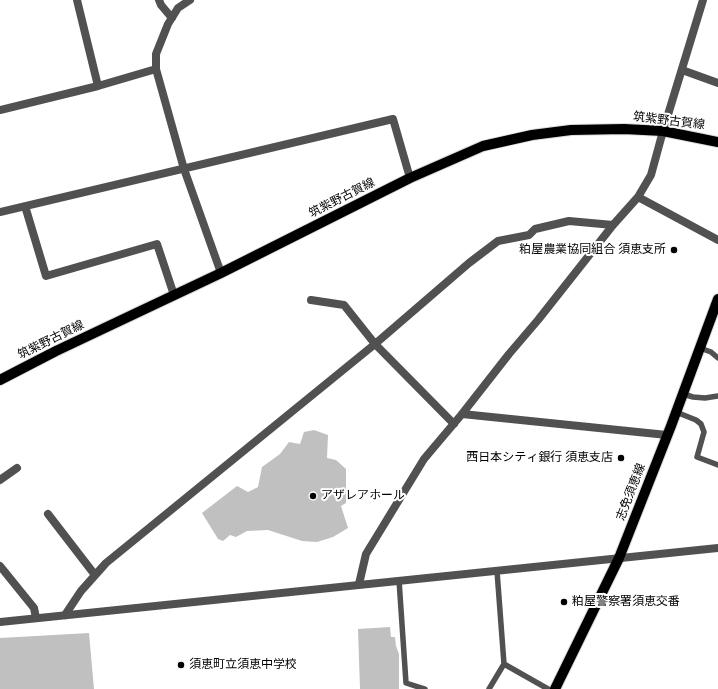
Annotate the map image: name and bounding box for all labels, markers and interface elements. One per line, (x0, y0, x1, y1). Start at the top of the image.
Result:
street label: 筑紫野古賀線 (632, 109, 706, 133)
street label: 筑紫野古賀線 (307, 175, 377, 221)
place label: 粕屋農業協同組合 須恵支所 (519, 243, 666, 257)
marker: 粕屋農業協同組合 須恵支所 (669, 245, 679, 255)
street label: 筑紫野古賀線 (15, 318, 87, 362)
place label: 西日本シティ銀行 須恵支店 (466, 451, 613, 465)
marker: 西日本シティ銀行 須恵支店 (616, 453, 626, 463)
street label: 志免須恵線 (614, 461, 648, 523)
place label: アザレアホール (321, 489, 405, 503)
marker: アザレアホール (308, 491, 318, 501)
place label: 粕屋警察署須恵交番 (572, 595, 680, 609)
marker: 粕屋警察署須恵交番 (559, 597, 569, 607)
place label: 須恵町立須恵中学校 (189, 658, 297, 672)
marker: 須恵町立須恵中学校 (176, 660, 186, 670)

